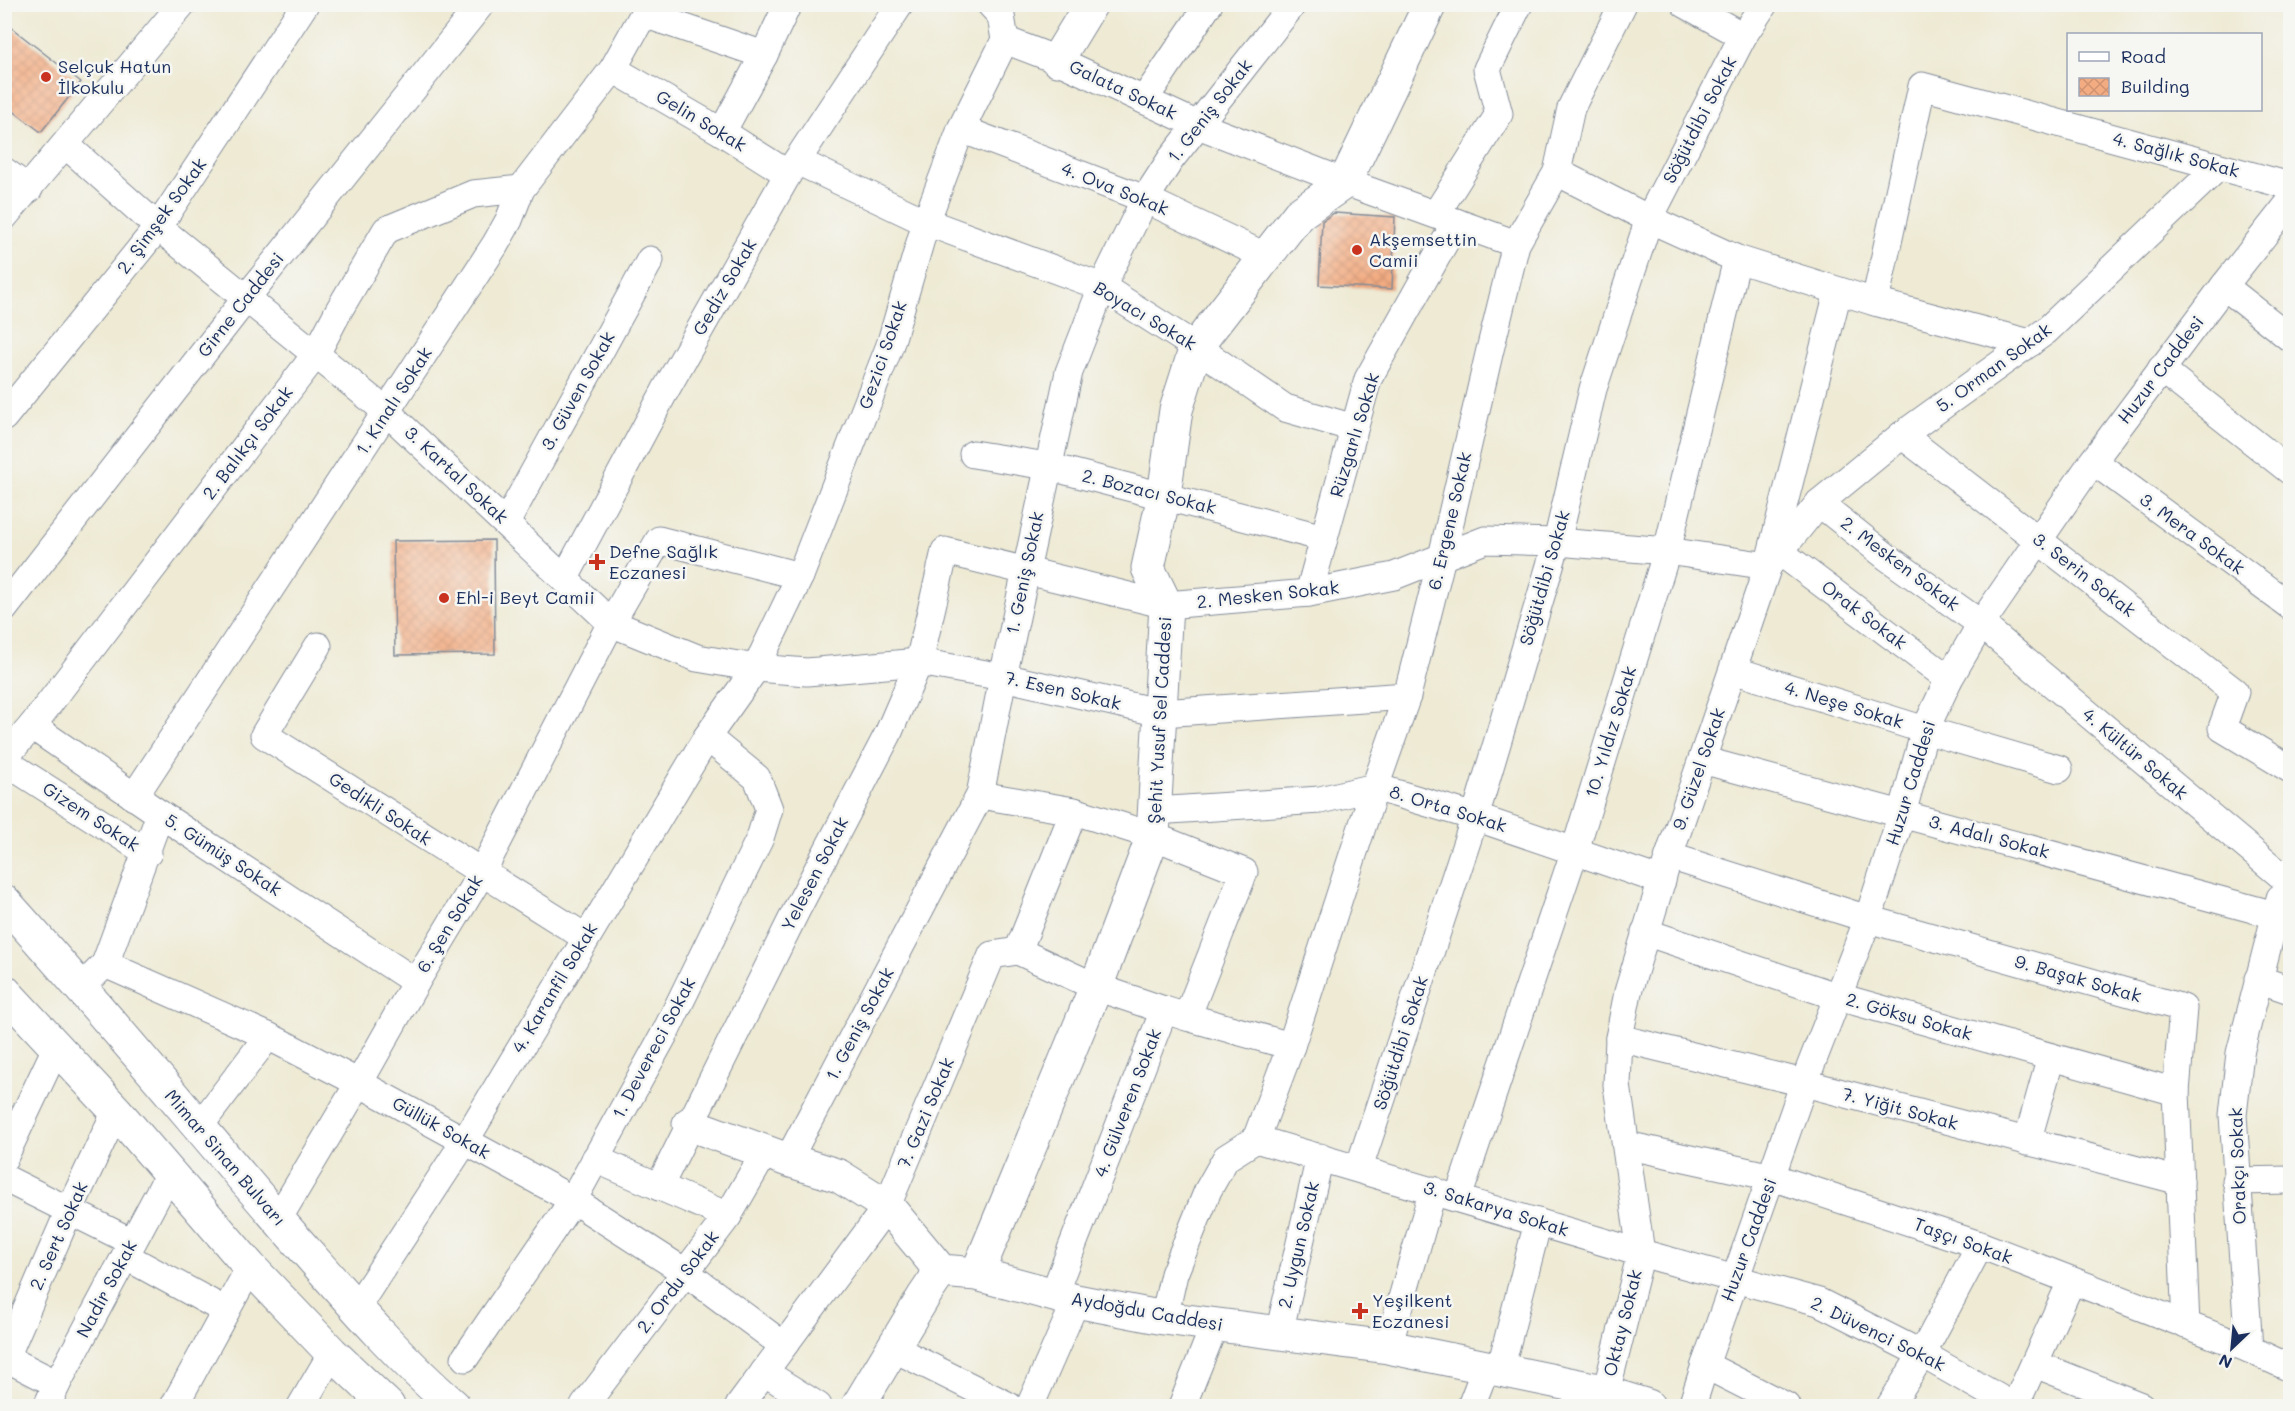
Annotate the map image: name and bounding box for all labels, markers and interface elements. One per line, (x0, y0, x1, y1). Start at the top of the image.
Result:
legend (2067, 33, 2262, 111)
text: Road (2121, 44, 2166, 68)
street label: Söğütdibi Sokak (1657, 52, 1742, 187)
place label: Selçuk Hatun İlkokulu (58, 54, 171, 99)
street label: Galata Sokak (1066, 54, 1181, 125)
street label: 1. Geniş Sokak (1161, 54, 1257, 167)
marker: Selçuk Hatun İlkokulu (39, 70, 53, 84)
text: Building (2121, 74, 2189, 98)
street label: Gelin Sokak (652, 84, 751, 157)
street label: 4. Sağlık Sokak (2110, 126, 2242, 182)
street label: 2. Şimşek Sokak (111, 153, 211, 278)
street label: 4. Ova Sokak (1058, 156, 1173, 220)
place label: Akşemsettin Camii (1369, 227, 1477, 272)
street label: Gediz Sokak (687, 234, 762, 339)
marker: Akşemsettin Camii (1350, 243, 1364, 257)
street label: Girne Caddesi (192, 247, 289, 362)
street label: Boyacı Sokak (1090, 275, 1201, 355)
street label: Gezici Sokak (852, 297, 912, 412)
street label: Huzur Caddesi (2112, 310, 2209, 428)
street label: 5. Orman Sokak (1931, 317, 2056, 417)
street label: 3. Güven Sokak (535, 327, 620, 454)
street label: 1. Kınalı Sokak (349, 342, 437, 459)
street label: Rüzgarlı Sokak (1324, 369, 1384, 500)
street label: 2. Balıkçı Sokak (197, 381, 298, 504)
street label: 3. Kartal Sokak (400, 420, 514, 529)
street label: 6. Ergene Sokak (1421, 449, 1477, 592)
street label: 2. Bozacı Sokak (1080, 463, 1219, 519)
street label: 3. Mera Sokak (2135, 487, 2250, 579)
street label: Söğütdibi Sokak (1513, 507, 1575, 648)
street label: 1. Geniş Sokak (999, 509, 1049, 636)
street label: 2. Mesken Sokak (1836, 511, 1965, 616)
street label: 3. Serin Sokak (2028, 526, 2141, 622)
place label: Defne Sağlık Eczanesi (609, 539, 718, 584)
marker: Defne Sağlık Eczanesi (590, 555, 604, 569)
street label: Orak Sokak (1817, 574, 1912, 654)
street label: 2. Mesken Sokak (1196, 575, 1340, 613)
place label: Ehl-i Beyt Camii (456, 585, 595, 609)
marker: Ehl-i Beyt Camii (437, 591, 451, 605)
street label: Şehit Yusuf Sel Caddesi (1142, 616, 1176, 824)
street label: 10. Yıldız Sokak (1579, 663, 1641, 800)
street label: 7. Esen Sokak (1003, 665, 1123, 715)
street label: 4. Neşe Sokak (1782, 675, 1907, 734)
street label: 4. Kültür Sokak (2078, 702, 2193, 804)
street label: 9. Güzel Sokak (1666, 704, 1730, 833)
street label: Huzur Caddesi (1880, 717, 1940, 848)
street label: Gedikli Sokak (325, 766, 437, 850)
street label: Gizem Sokak (38, 776, 145, 857)
street label: 8. Orta Sokak (1387, 779, 1510, 837)
street label: 5. Gümüş Sokak (161, 807, 287, 901)
street label: 3. Adalı Sokak (1926, 808, 2052, 864)
street label: Yelesen Sokak (775, 812, 853, 935)
street label: 6. Şen Sokak (411, 870, 488, 977)
street label: 4. Karanfil Sokak (506, 918, 603, 1057)
street label: 9. Başak Sokak (2012, 949, 2144, 1008)
street label: 1. Geniş Sokak (819, 963, 899, 1084)
street label: Söğütdibi Sokak (1367, 972, 1433, 1113)
street label: 1. Devereci Sokak (606, 973, 700, 1122)
street label: 2. Göksu Sokak (1843, 987, 1975, 1046)
street label: 4. Gülveren Sokak (1088, 1025, 1166, 1180)
street label: 7. Gazi Sokak (891, 1054, 959, 1172)
street label: 7. Yiğit Sokak (1840, 1081, 1961, 1135)
street label: Mimar Sinan Bulvarı (160, 1084, 292, 1231)
street label: Güllük Sokak (388, 1090, 495, 1164)
street label: Orakçı Sokak (2223, 1107, 2251, 1225)
street label: 3. Sakarya Sokak (1421, 1175, 1572, 1241)
street label: Huzur Caddesi (1715, 1175, 1782, 1305)
street label: 2. Sert Sokak (23, 1178, 93, 1294)
street label: 2. Uygun Sokak (1272, 1179, 1324, 1311)
street label: Taşçı Sokak (1911, 1211, 2016, 1269)
street label: 2. Ordu Sokak (631, 1225, 724, 1338)
street label: Nadir Sokak (70, 1236, 142, 1342)
street label: Oktay Sokak (1597, 1267, 1647, 1379)
street label: Aydoğdu Caddesi (1069, 1286, 1225, 1336)
place label: Yeşilkent Eczanesi (1372, 1288, 1452, 1333)
street label: 2. Düvenci Sokak (1807, 1290, 1950, 1376)
marker: Yeşilkent Eczanesi (1353, 1304, 1367, 1318)
north arrow (2202, 1318, 2262, 1378)
text: N (2215, 1350, 2235, 1374)

